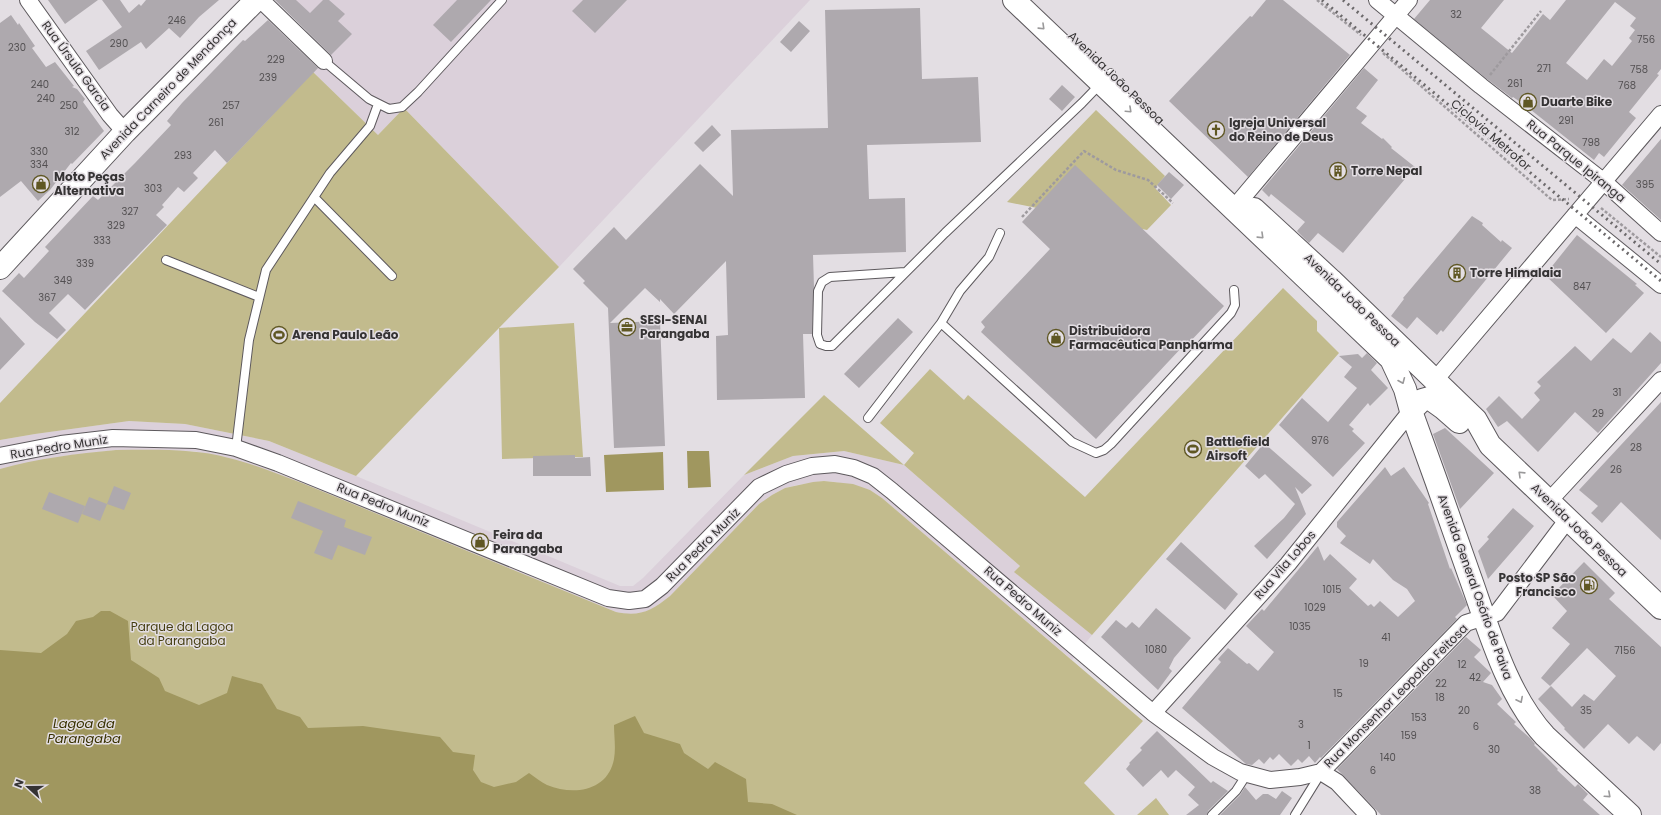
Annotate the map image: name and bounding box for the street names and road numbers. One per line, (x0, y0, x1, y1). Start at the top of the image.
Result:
street label: Avenida Carneiro de Mendonça (95, 14, 240, 163)
street label: Rua Úrsula Garcia (38, 17, 115, 114)
street label: Avenida João Pessoa (1064, 27, 1168, 128)
street label: Ciclovia Metrofor (1447, 95, 1536, 175)
street label: Rua Parque Ipiranga (1523, 115, 1629, 206)
street label: Avenida João Pessoa (1300, 249, 1404, 350)
street label: Rua Pedro Muniz (9, 430, 109, 463)
street label: Rua Pedro Muniz (334, 478, 432, 531)
street label: Avenida João Pessoa (1527, 479, 1631, 580)
street label: Avenida General Osório de Paiva (1434, 492, 1517, 682)
street label: Rua Pedro Muniz (662, 504, 743, 585)
street label: Rua Vila Lobos (1250, 526, 1319, 603)
street label: Rua Pedro Muniz (981, 562, 1066, 639)
street label: Rua Monsenhor Leopoldo Feitosa (1320, 620, 1471, 771)

